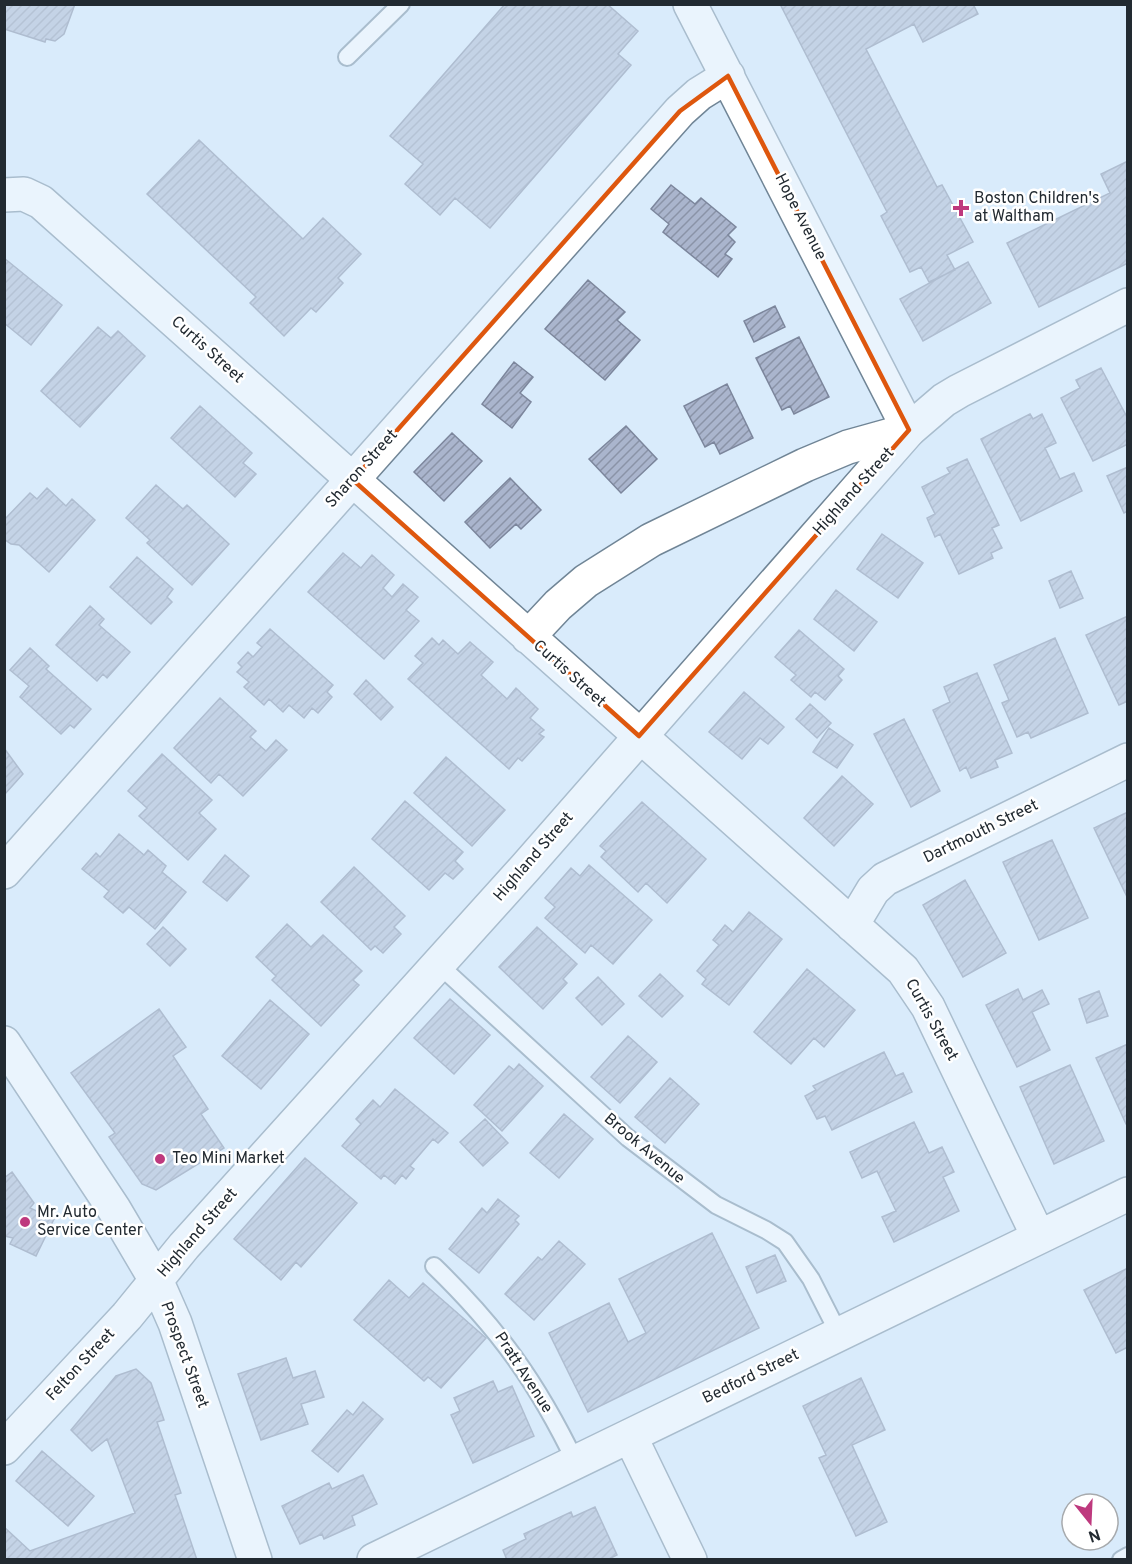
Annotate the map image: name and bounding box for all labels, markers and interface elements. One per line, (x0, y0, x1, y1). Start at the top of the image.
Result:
street label: Hope Avenue (770, 170, 830, 264)
place label: Boston Children's at Waltham (974, 189, 1099, 227)
marker: Boston Children's at Waltham (952, 199, 970, 217)
street label: Curtis Street (166, 312, 248, 388)
street label: Sharon Street (322, 426, 402, 512)
street label: Highland Street (809, 444, 899, 540)
street label: Curtis Street (528, 636, 610, 712)
street label: Dartmouth Street (920, 796, 1042, 868)
street label: Highland Street (490, 808, 578, 906)
street label: Curtis Street (900, 975, 962, 1065)
street label: Brook Avenue (599, 1109, 689, 1189)
place label: Teo Mini Market (172, 1149, 285, 1169)
marker: Teo Mini Market (153, 1152, 167, 1166)
street label: Highland Street (154, 1184, 242, 1282)
place label: Mr. Auto Service Center (37, 1203, 143, 1241)
marker: Mr. Auto Service Center (18, 1215, 32, 1229)
street label: Prospect Street (155, 1299, 213, 1411)
street label: Felton Street (42, 1325, 120, 1405)
street label: Pratt Avenue (489, 1329, 557, 1417)
street label: Bedford Street (699, 1345, 803, 1409)
north arrow (1060, 1492, 1120, 1552)
text: N (1085, 1523, 1103, 1546)

